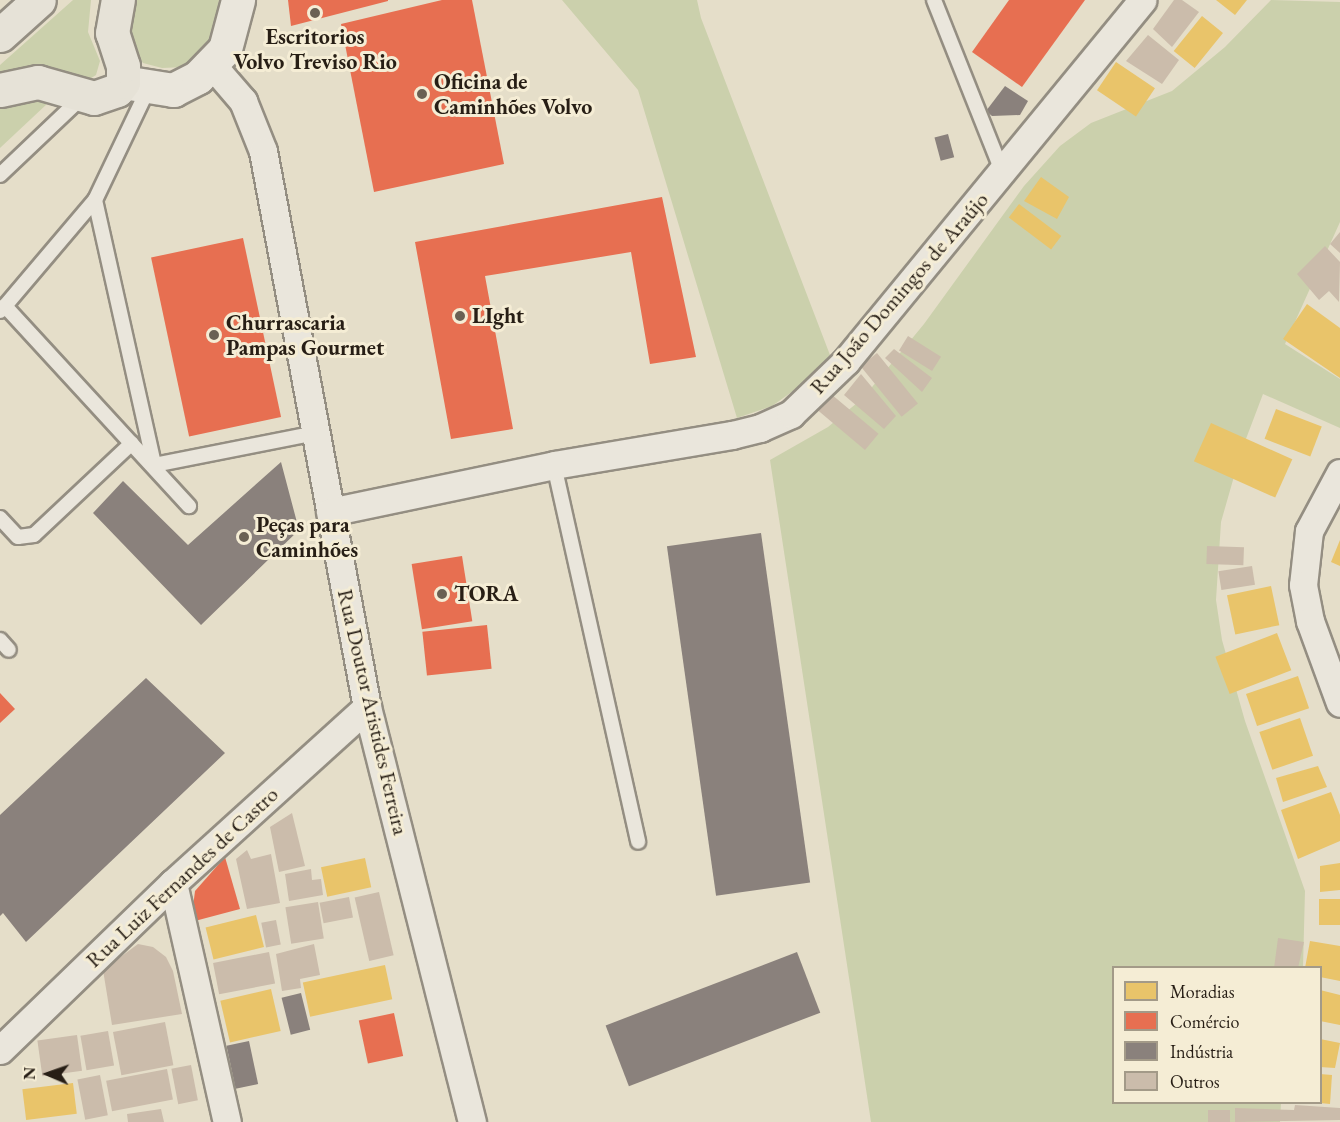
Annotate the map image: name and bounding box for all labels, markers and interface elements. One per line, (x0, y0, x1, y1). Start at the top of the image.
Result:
marker: Escritorios Volvo Treviso Rio (308, 6, 322, 20)
place label: Escritorios Volvo Treviso Rio (233, 23, 397, 74)
place label: Oficina de Caminhões Volvo (434, 68, 592, 119)
marker: Oficina de Caminhões Volvo (415, 87, 429, 101)
street label: Rua João Domingos de Araújo (804, 187, 994, 399)
place label: LIght (472, 303, 524, 329)
place label: Churrascaria Pampas Gourmet (226, 309, 384, 360)
marker: LIght (453, 309, 467, 323)
marker: Churrascaria Pampas Gourmet (207, 328, 221, 342)
place label: Peças para Caminhões (256, 511, 358, 562)
marker: Peças para Caminhões (237, 530, 251, 544)
place label: TORA (454, 581, 518, 607)
street label: Rua Doutor Aristides Ferreira (332, 586, 414, 838)
marker: TORA (435, 587, 449, 601)
street label: Rua Luiz Fernandes de Castro (80, 781, 284, 973)
legend (1112, 966, 1322, 1104)
text: Moradias (1170, 980, 1234, 1003)
text: Comércio (1170, 1010, 1239, 1033)
text: Indústria (1170, 1040, 1233, 1063)
north arrow (18, 1044, 78, 1104)
text: N (19, 1067, 40, 1080)
text: Outros (1170, 1070, 1220, 1093)

